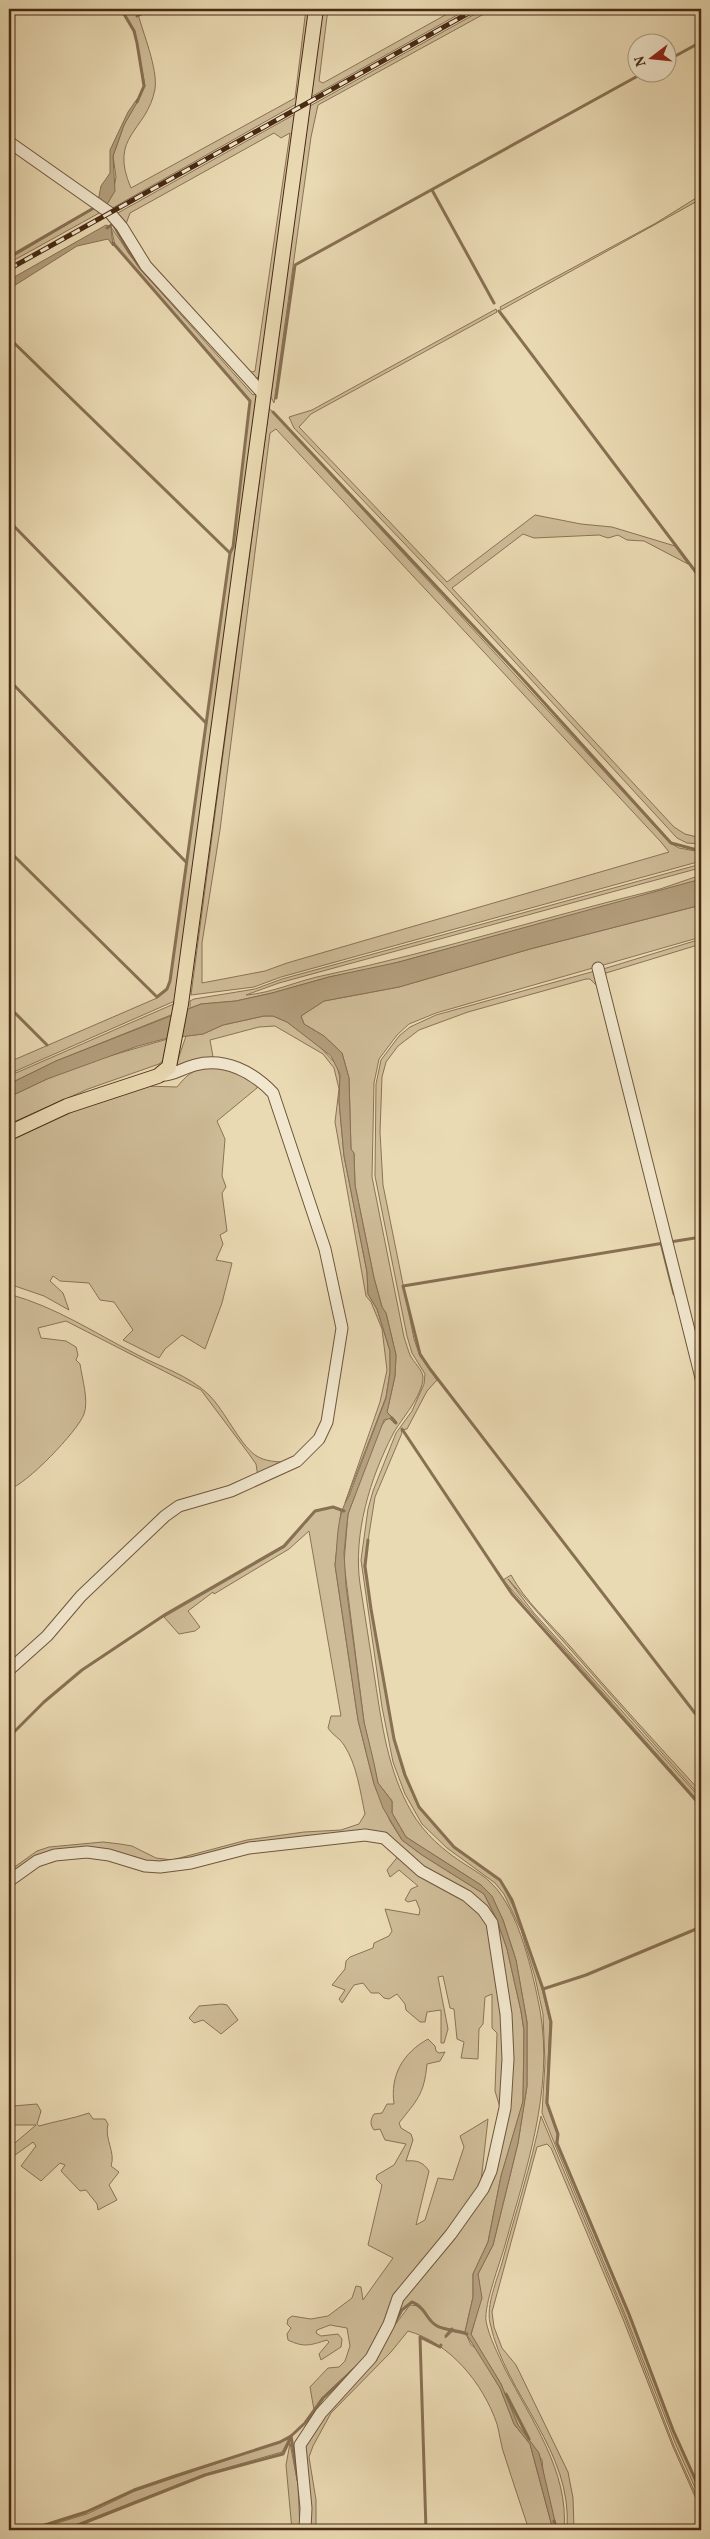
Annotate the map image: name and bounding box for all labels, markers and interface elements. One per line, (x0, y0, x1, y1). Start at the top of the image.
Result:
north arrow (628, 32, 678, 82)
text: N (630, 54, 651, 69)

